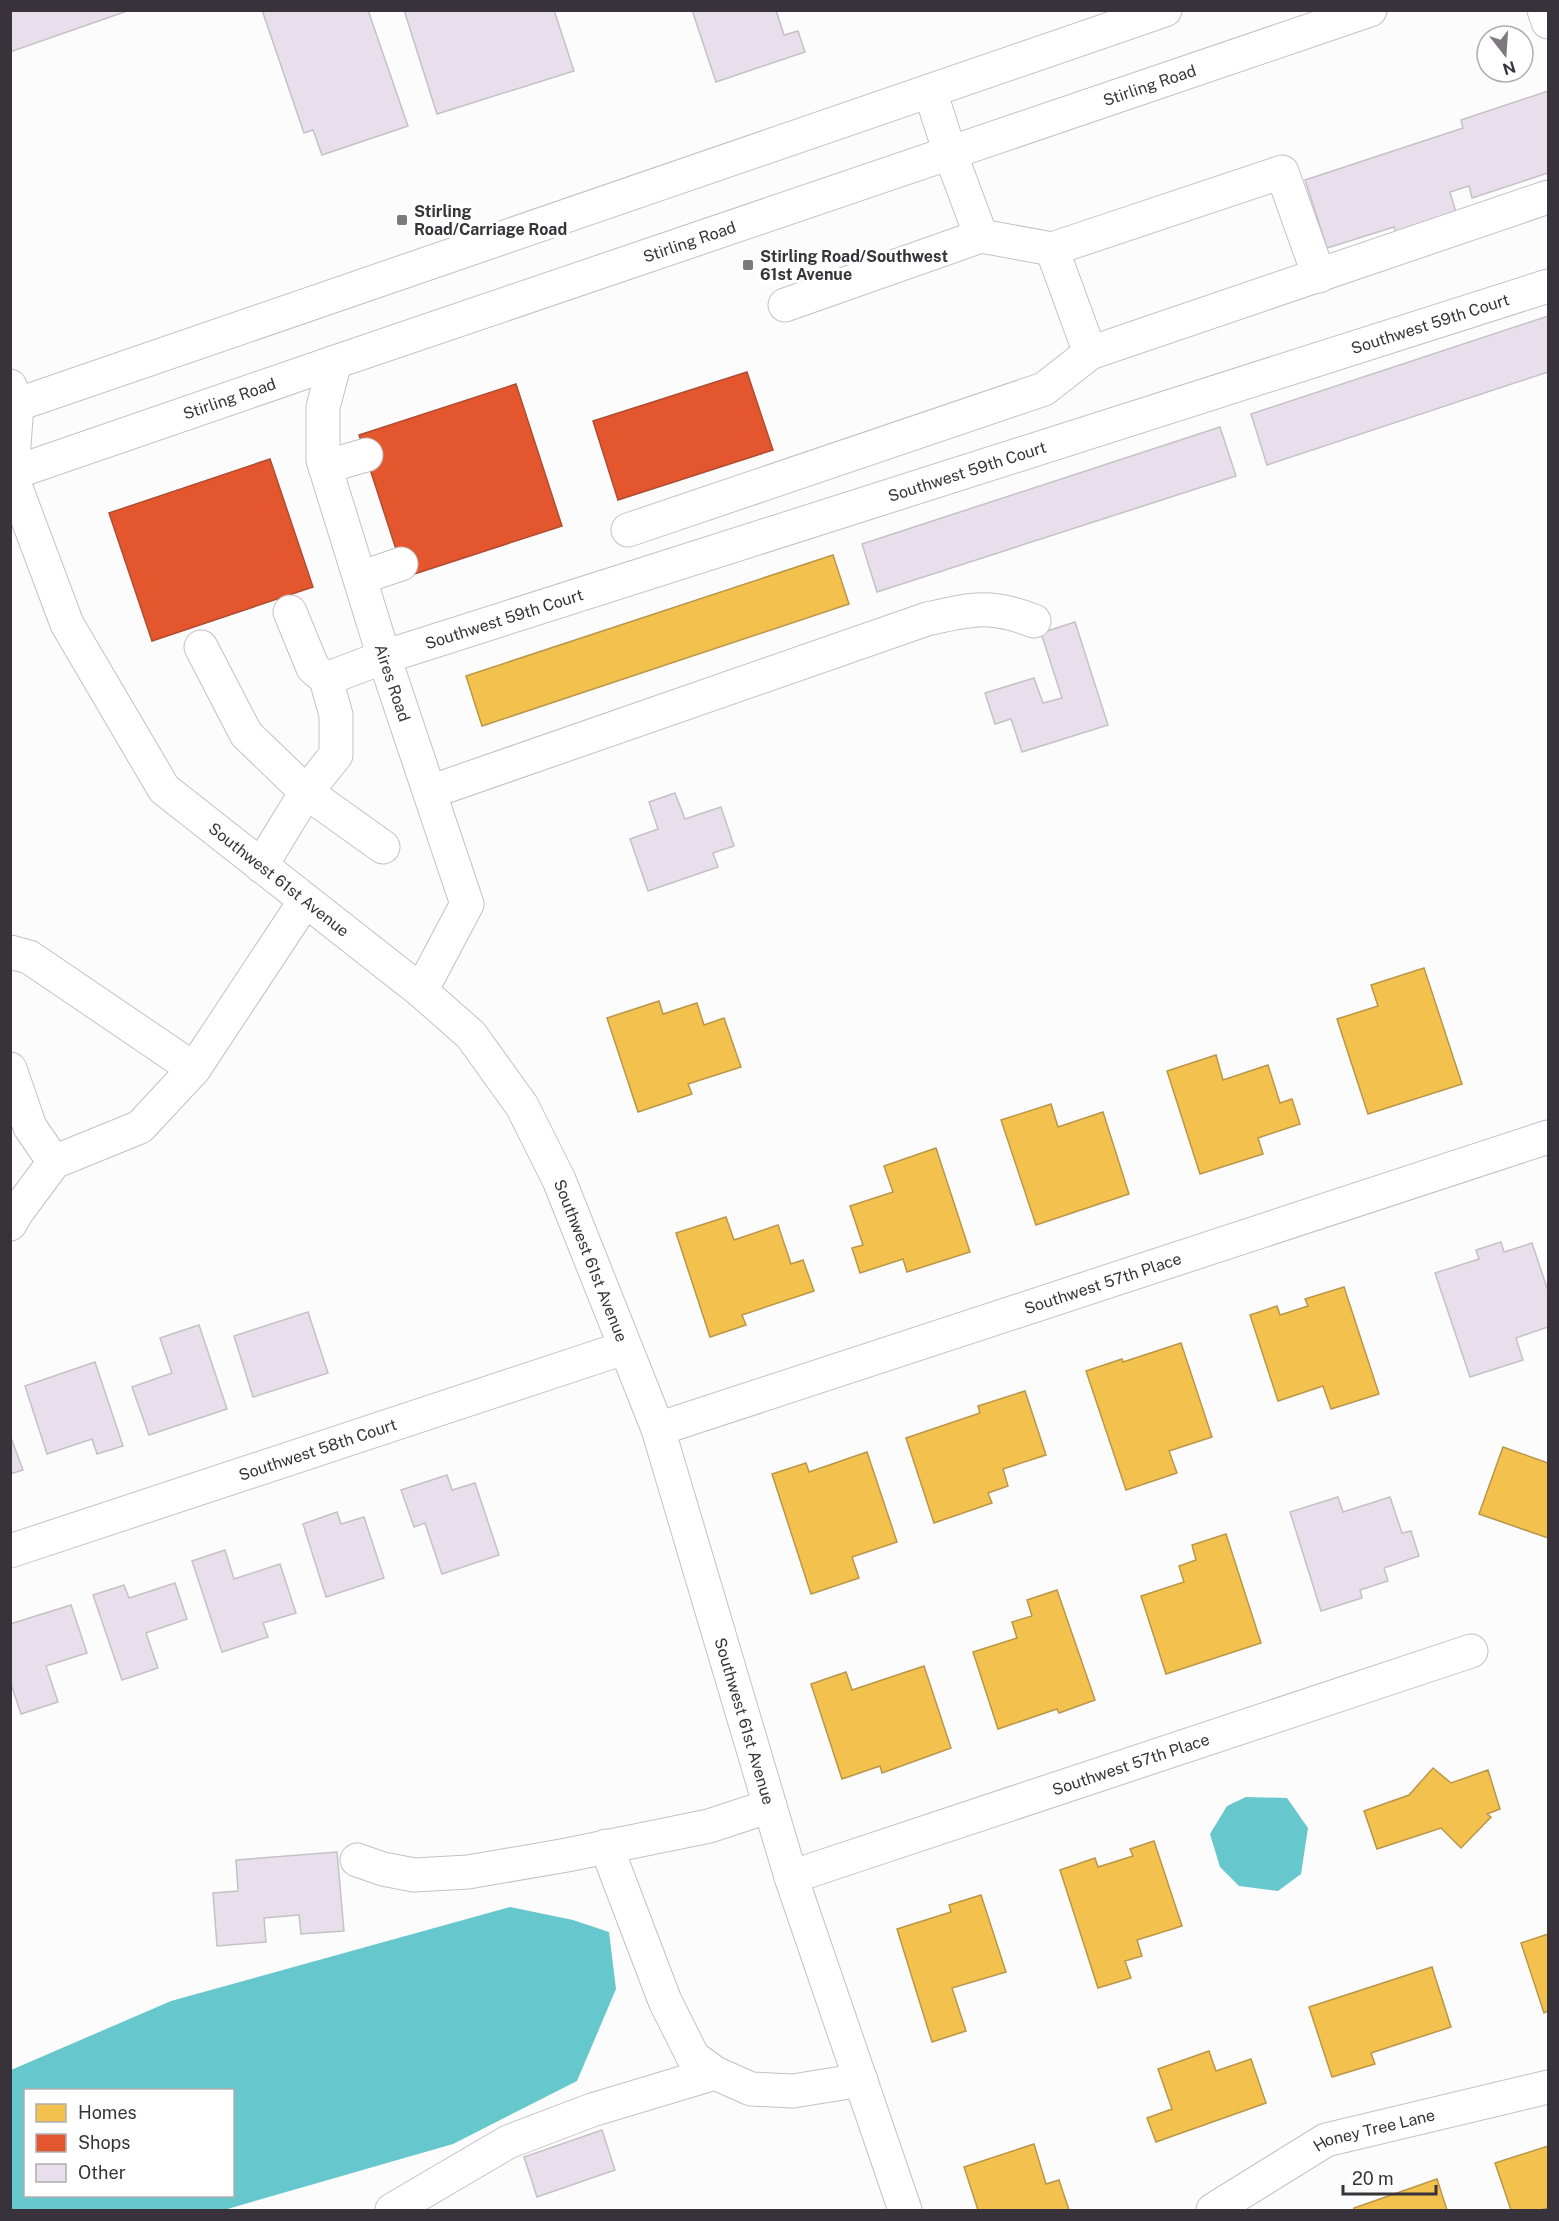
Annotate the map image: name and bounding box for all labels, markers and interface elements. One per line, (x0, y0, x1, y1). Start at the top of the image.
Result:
north arrow (1475, 24, 1535, 84)
text: N (1500, 57, 1518, 79)
street label: Stirling Road (1101, 60, 1198, 110)
place label: Stirling Road/Carriage Road (414, 202, 567, 239)
marker: Stirling Road/Carriage Road (395, 213, 409, 227)
street label: Stirling Road (640, 217, 738, 266)
place label: Stirling Road/Southwest 61st Avenue (760, 247, 948, 284)
marker: Stirling Road/Southwest 61st Avenue (741, 258, 755, 272)
street label: Southwest 59th Court (1349, 289, 1512, 358)
street label: Stirling Road (180, 374, 278, 423)
street label: Southwest 59th Court (886, 437, 1049, 505)
street label: Southwest 59th Court (423, 585, 585, 653)
street label: Aires Road (371, 642, 414, 724)
street label: Southwest 61st Avenue (205, 818, 353, 940)
street label: Southwest 61st Avenue (550, 1177, 632, 1344)
street label: Southwest 57th Place (1022, 1248, 1184, 1318)
street label: Southwest 58th Court (236, 1414, 399, 1484)
street label: Southwest 61st Avenue (711, 1635, 778, 1807)
street label: Southwest 57th Place (1050, 1729, 1212, 1799)
legend (24, 2089, 234, 2197)
text: Homes (78, 2102, 137, 2123)
street label: Honey Tree Lane (1310, 2105, 1437, 2155)
text: Shops (78, 2132, 130, 2153)
scale bar (1343, 2158, 1436, 2196)
text: Other (78, 2162, 126, 2183)
text: 20 m (1352, 2168, 1394, 2189)

